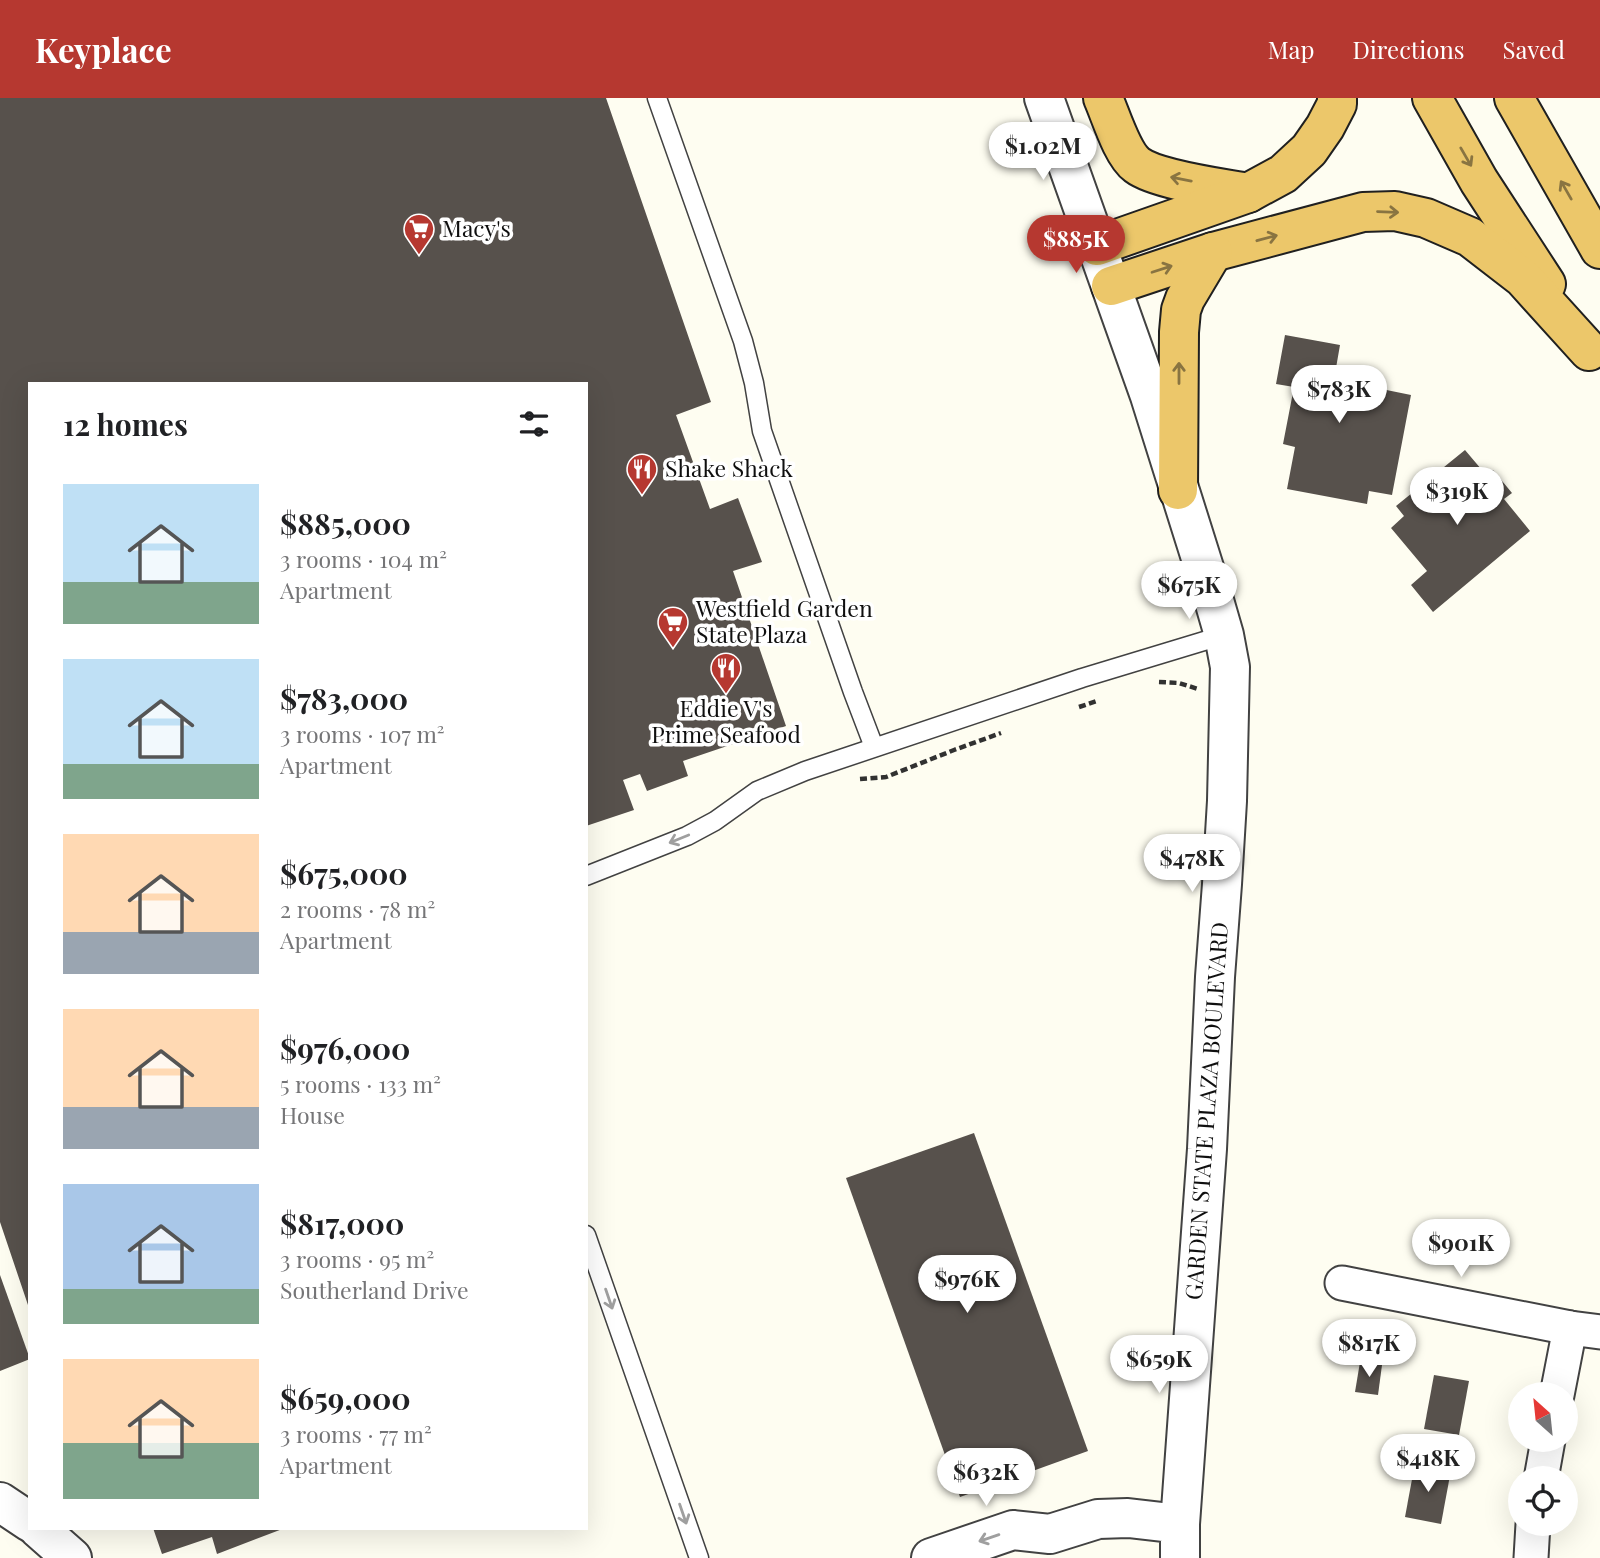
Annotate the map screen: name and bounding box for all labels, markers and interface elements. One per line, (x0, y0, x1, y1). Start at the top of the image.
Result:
text: Keyplace (35, 27, 172, 71)
text: Map (1268, 33, 1314, 65)
text: Directions (1352, 33, 1465, 65)
text: Saved (1503, 33, 1565, 65)
pin: $1.02M (986, 122, 1100, 182)
text: $1.02M (1005, 129, 1081, 160)
one-way arrow (1459, 147, 1473, 167)
one-way arrow (1170, 172, 1193, 186)
one-way arrow (1559, 180, 1573, 200)
one-way arrow (1376, 205, 1399, 219)
supermarket icon: Macy's (402, 212, 436, 256)
place label: Macy's (442, 212, 511, 243)
pin: $885K (1027, 216, 1125, 275)
text: $885K (1043, 222, 1109, 253)
one-way arrow (1255, 231, 1278, 244)
one-way arrow (1151, 262, 1173, 275)
one-way arrow (1172, 362, 1186, 385)
pin: $783K (1290, 366, 1388, 425)
text: $783K (1307, 372, 1371, 403)
text: 12 homes (63, 404, 188, 444)
icon: filters (515, 405, 553, 443)
restaurant icon: Shake Shack (625, 452, 659, 496)
place label: Shake Shack (665, 452, 793, 483)
pin: $319K (1408, 468, 1506, 527)
text: $319K (1426, 474, 1488, 505)
text: $885,000 (280, 503, 411, 543)
icon: home (119, 512, 203, 596)
text: 3 rooms · 104 m² (280, 543, 447, 574)
pin: $675K (1140, 561, 1238, 621)
text: $675K (1157, 568, 1221, 599)
text: Apartment (280, 574, 392, 605)
place label: Westfield Garden State Plaza (695, 592, 873, 649)
supermarket icon: Westfield Garden State Plaza (656, 605, 690, 649)
restaurant icon: Eddie V's Prime Seafood (709, 651, 743, 695)
text: $783,000 (280, 678, 408, 718)
icon: home (119, 687, 203, 771)
place label: Eddie V's Prime Seafood (651, 692, 801, 749)
text: 3 rooms · 107 m² (280, 718, 445, 749)
text: Apartment (280, 749, 392, 780)
one-way arrow (669, 833, 691, 846)
pin: $478K (1143, 834, 1241, 894)
text: $478K (1160, 841, 1224, 872)
text: $675,000 (280, 853, 408, 893)
icon: home (119, 862, 203, 946)
text: 2 rooms · 78 m² (280, 893, 435, 924)
street label: GARDEN STATE PLAZA BOULEVARD (1177, 921, 1234, 1301)
text: Apartment (280, 924, 392, 955)
text: $976,000 (280, 1028, 410, 1068)
icon: home (119, 1037, 203, 1121)
text: 5 rooms · 133 m² (280, 1068, 441, 1099)
text: House (280, 1099, 345, 1130)
text: $817,000 (280, 1203, 404, 1243)
icon: home (119, 1212, 203, 1296)
pin: $901K (1412, 1220, 1510, 1279)
text: $901K (1428, 1226, 1494, 1257)
text: 3 rooms · 95 m² (280, 1243, 434, 1274)
pin: $976K (918, 1256, 1016, 1315)
text: $976K (934, 1262, 1000, 1293)
text: Southerland Drive (280, 1274, 469, 1305)
one-way arrow (603, 1288, 616, 1310)
pin: $817K (1320, 1320, 1418, 1379)
text: $817K (1338, 1326, 1400, 1357)
pin: $659K (1110, 1336, 1208, 1395)
text: $659K (1126, 1342, 1192, 1373)
text: $659,000 (280, 1378, 411, 1418)
north arrow (1508, 1382, 1578, 1452)
map controls (1508, 1382, 1578, 1536)
icon: home (119, 1387, 203, 1471)
text: 3 rooms · 77 m² (280, 1418, 432, 1449)
pin: $418K (1379, 1434, 1477, 1494)
text: $418K (1396, 1441, 1460, 1472)
pin: $632K (937, 1448, 1035, 1508)
text: Apartment (280, 1449, 392, 1480)
text: $632K (953, 1455, 1019, 1486)
button: locate (1508, 1466, 1578, 1536)
one-way arrow (677, 1503, 690, 1525)
one-way arrow (979, 1533, 1001, 1545)

